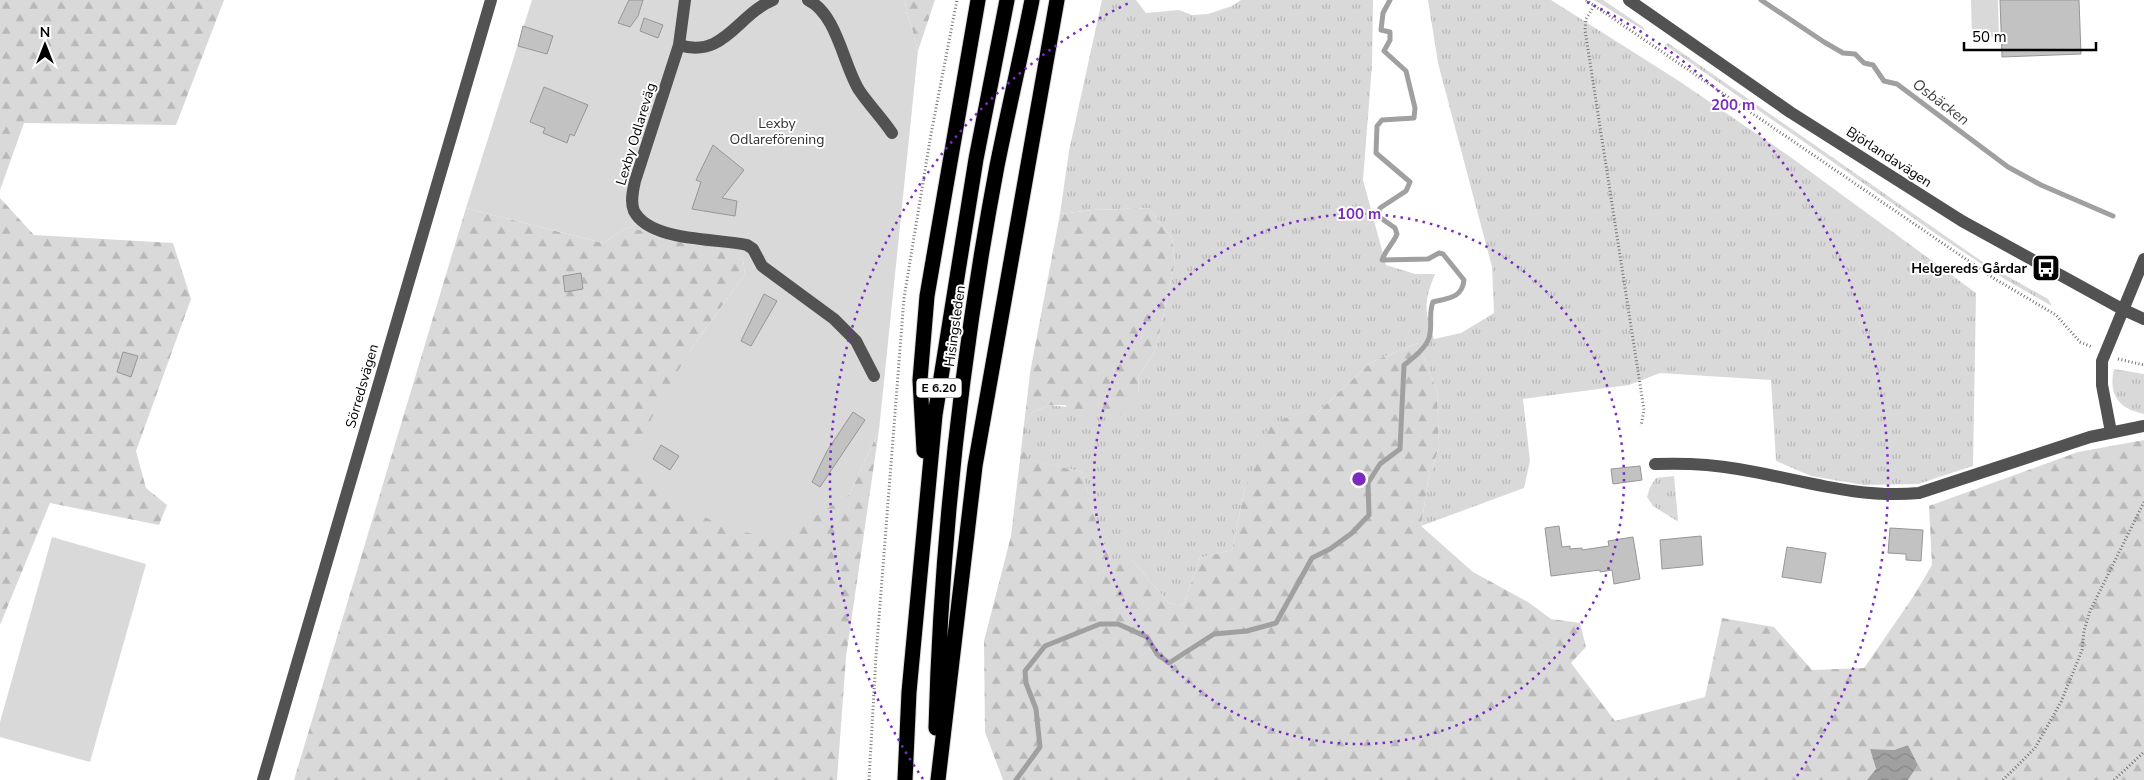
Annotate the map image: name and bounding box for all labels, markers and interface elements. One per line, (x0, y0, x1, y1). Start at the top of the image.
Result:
north arrow (20, 20, 70, 70)
scale bar (1964, 20, 2096, 52)
text: N (40, 23, 50, 42)
text: 50 m (1972, 27, 2007, 47)
water label: Osbäcken (1909, 74, 1973, 130)
street label: Lexby Odlareväg (611, 80, 661, 188)
text: 200 m (1711, 95, 1755, 115)
park label: Lexby Odlareförening (730, 114, 824, 149)
street label: Björlandavägen (1842, 122, 1936, 192)
text: 100 m (1337, 204, 1381, 224)
bus stop icon: Helgereds Gårdar (2031, 253, 2061, 283)
place label: Helgereds Gårdar (1911, 259, 2028, 278)
street label: Hisingsleden (940, 284, 970, 368)
street label: Sörredsvägen (341, 342, 383, 430)
road number: E 6.20 (916, 378, 962, 398)
centre of rings (1350, 470, 1368, 488)

